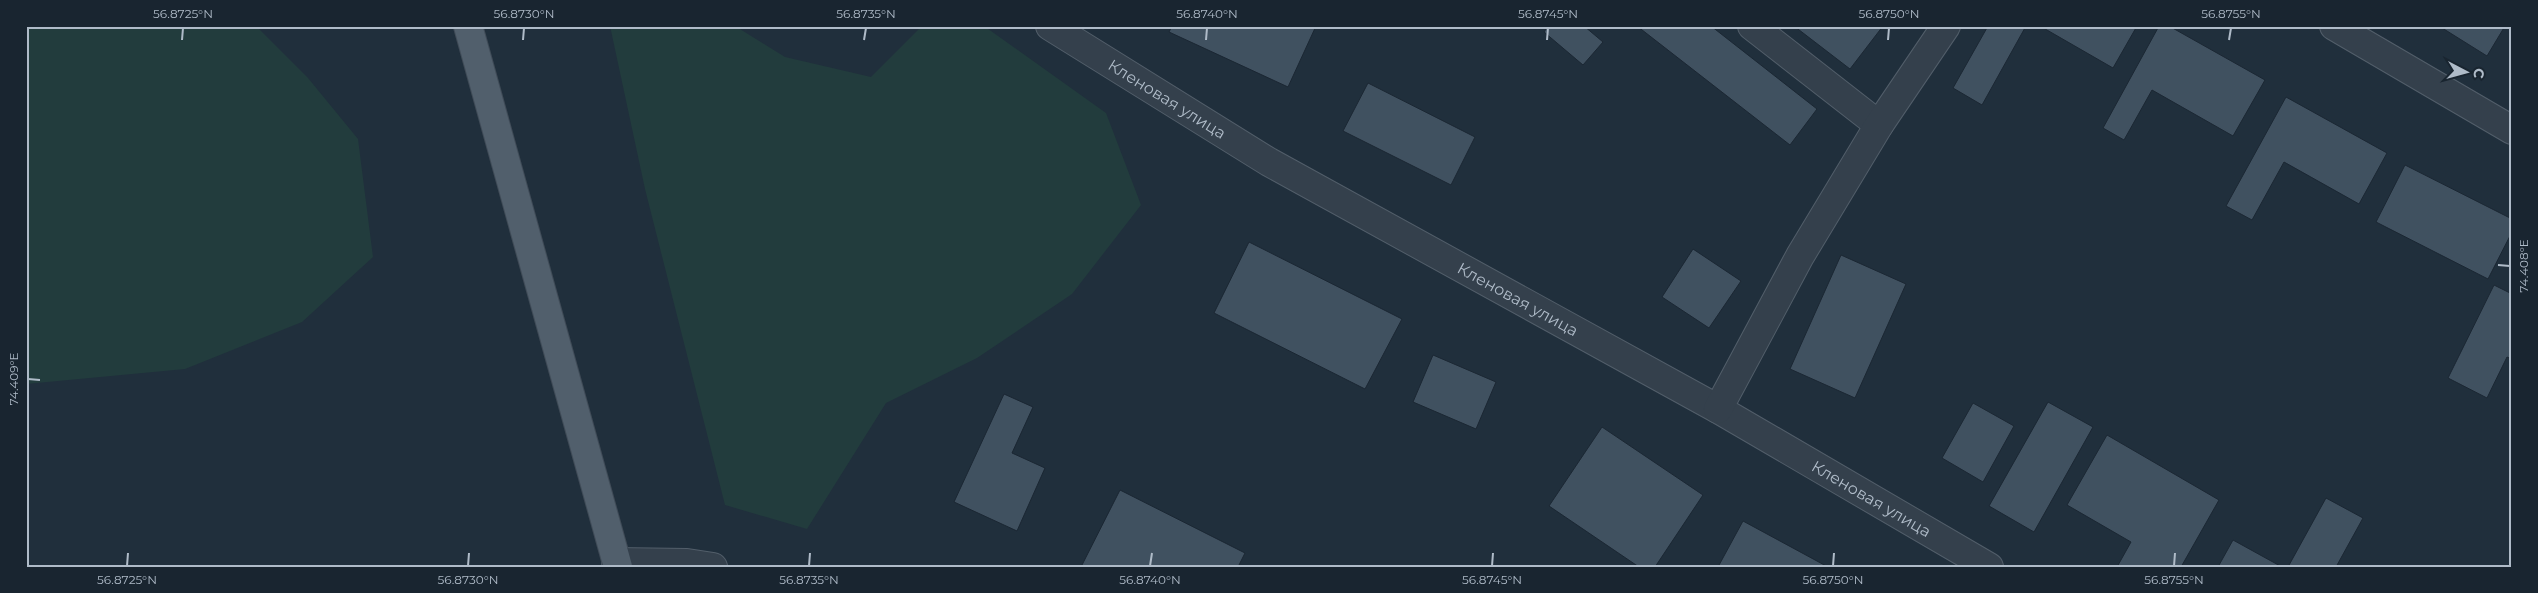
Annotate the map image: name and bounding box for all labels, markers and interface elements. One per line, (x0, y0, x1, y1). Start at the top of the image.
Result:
text: 56.8725°N (153, 6, 213, 21)
text: 56.8730°N (493, 6, 555, 21)
text: 56.8735°N (836, 6, 896, 21)
text: 56.8740°N (1176, 6, 1238, 21)
text: 56.8745°N (1518, 6, 1578, 21)
text: 56.8750°N (1859, 6, 1919, 21)
text: 56.8755°N (2201, 6, 2261, 21)
north arrow (2440, 48, 2490, 98)
street label: Кленовая улица (1105, 56, 1229, 143)
text: С (2469, 67, 2488, 79)
text: 74.408°E (2516, 239, 2531, 293)
street label: Кленовая улица (1454, 259, 1581, 340)
text: 74.409°E (6, 352, 21, 406)
street label: Кленовая улица (1808, 457, 1934, 541)
text: 56.8725°N (97, 572, 157, 587)
text: 56.8730°N (437, 572, 499, 587)
text: 56.8735°N (779, 572, 839, 587)
text: 56.8740°N (1119, 572, 1181, 587)
text: 56.8745°N (1462, 572, 1522, 587)
text: 56.8750°N (1803, 572, 1863, 587)
text: 56.8755°N (2144, 572, 2204, 587)

